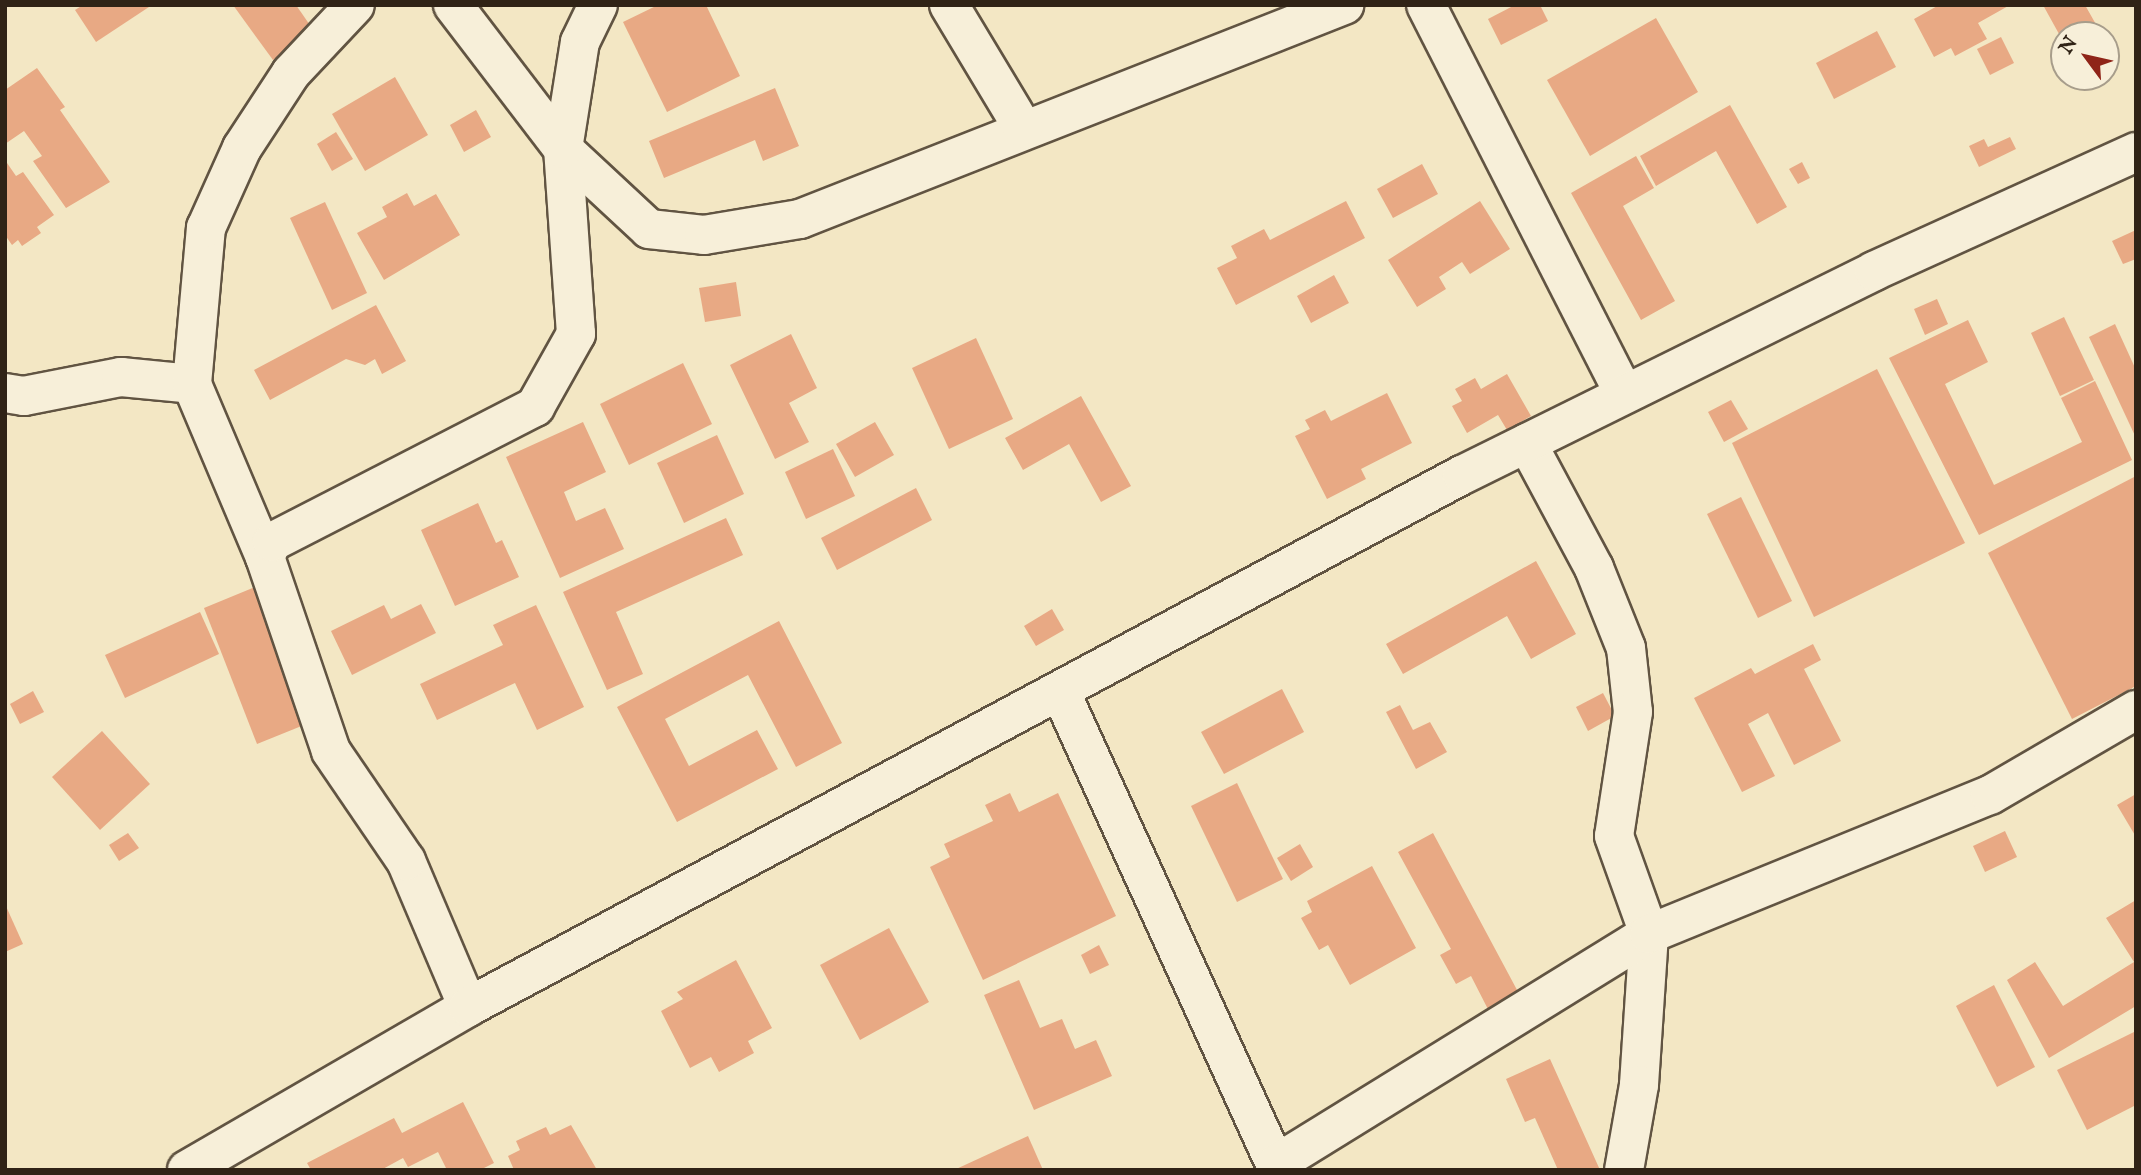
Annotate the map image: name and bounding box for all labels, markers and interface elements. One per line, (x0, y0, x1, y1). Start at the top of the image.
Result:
north arrow (2050, 21, 2120, 91)
text: N (2055, 32, 2084, 59)

